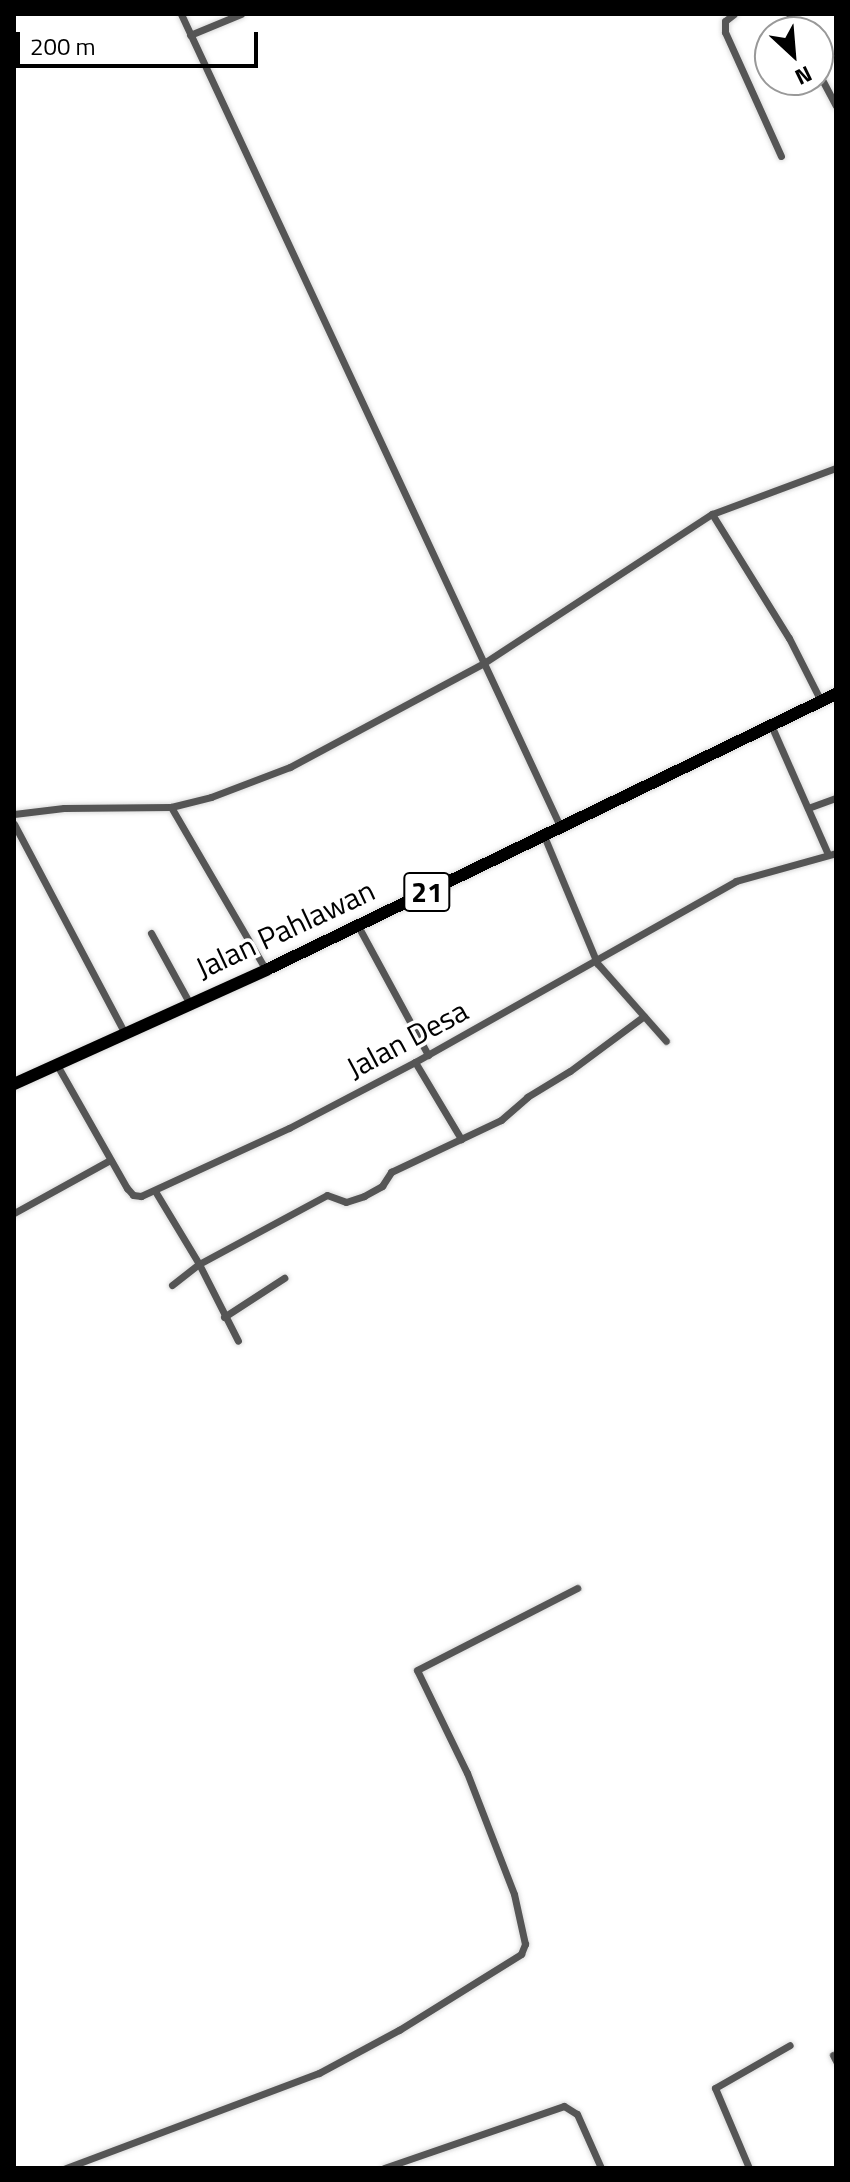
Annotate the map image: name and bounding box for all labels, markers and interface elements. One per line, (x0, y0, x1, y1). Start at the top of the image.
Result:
scale bar (20, 16, 262, 66)
north arrow (754, 16, 834, 96)
text: 200 m (30, 28, 96, 64)
text: N (789, 57, 818, 94)
road number: 21 (403, 868, 451, 916)
street label: Jalan Pahlawan (190, 872, 380, 986)
street label: Jalan Desa (340, 992, 474, 1086)

